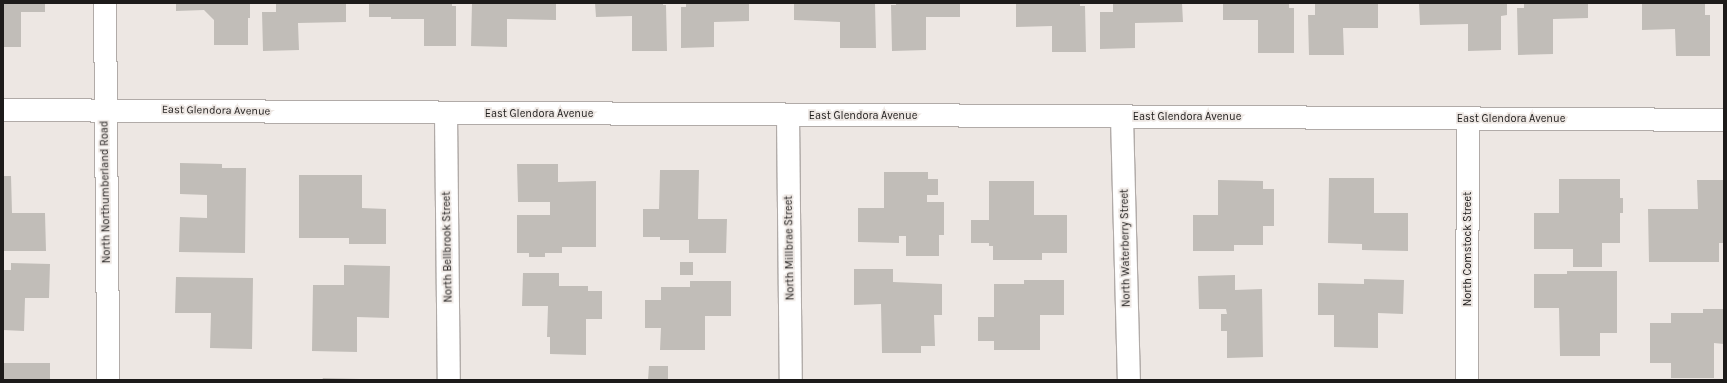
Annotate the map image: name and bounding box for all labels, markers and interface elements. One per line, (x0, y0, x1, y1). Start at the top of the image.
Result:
street label: East Glendora Avenue (162, 103, 270, 119)
street label: East Glendora Avenue (485, 107, 593, 121)
street label: East Glendora Avenue (809, 109, 917, 123)
street label: East Glendora Avenue (1133, 110, 1241, 124)
street label: East Glendora Avenue (1457, 112, 1565, 126)
street label: North Northumberland Road (98, 121, 114, 263)
street label: North Waterberry Street (1118, 189, 1134, 307)
street label: North Bellbrook Street (440, 191, 456, 303)
street label: North Comstock Street (1461, 192, 1475, 306)
street label: North Millbrae Street (782, 196, 798, 300)

